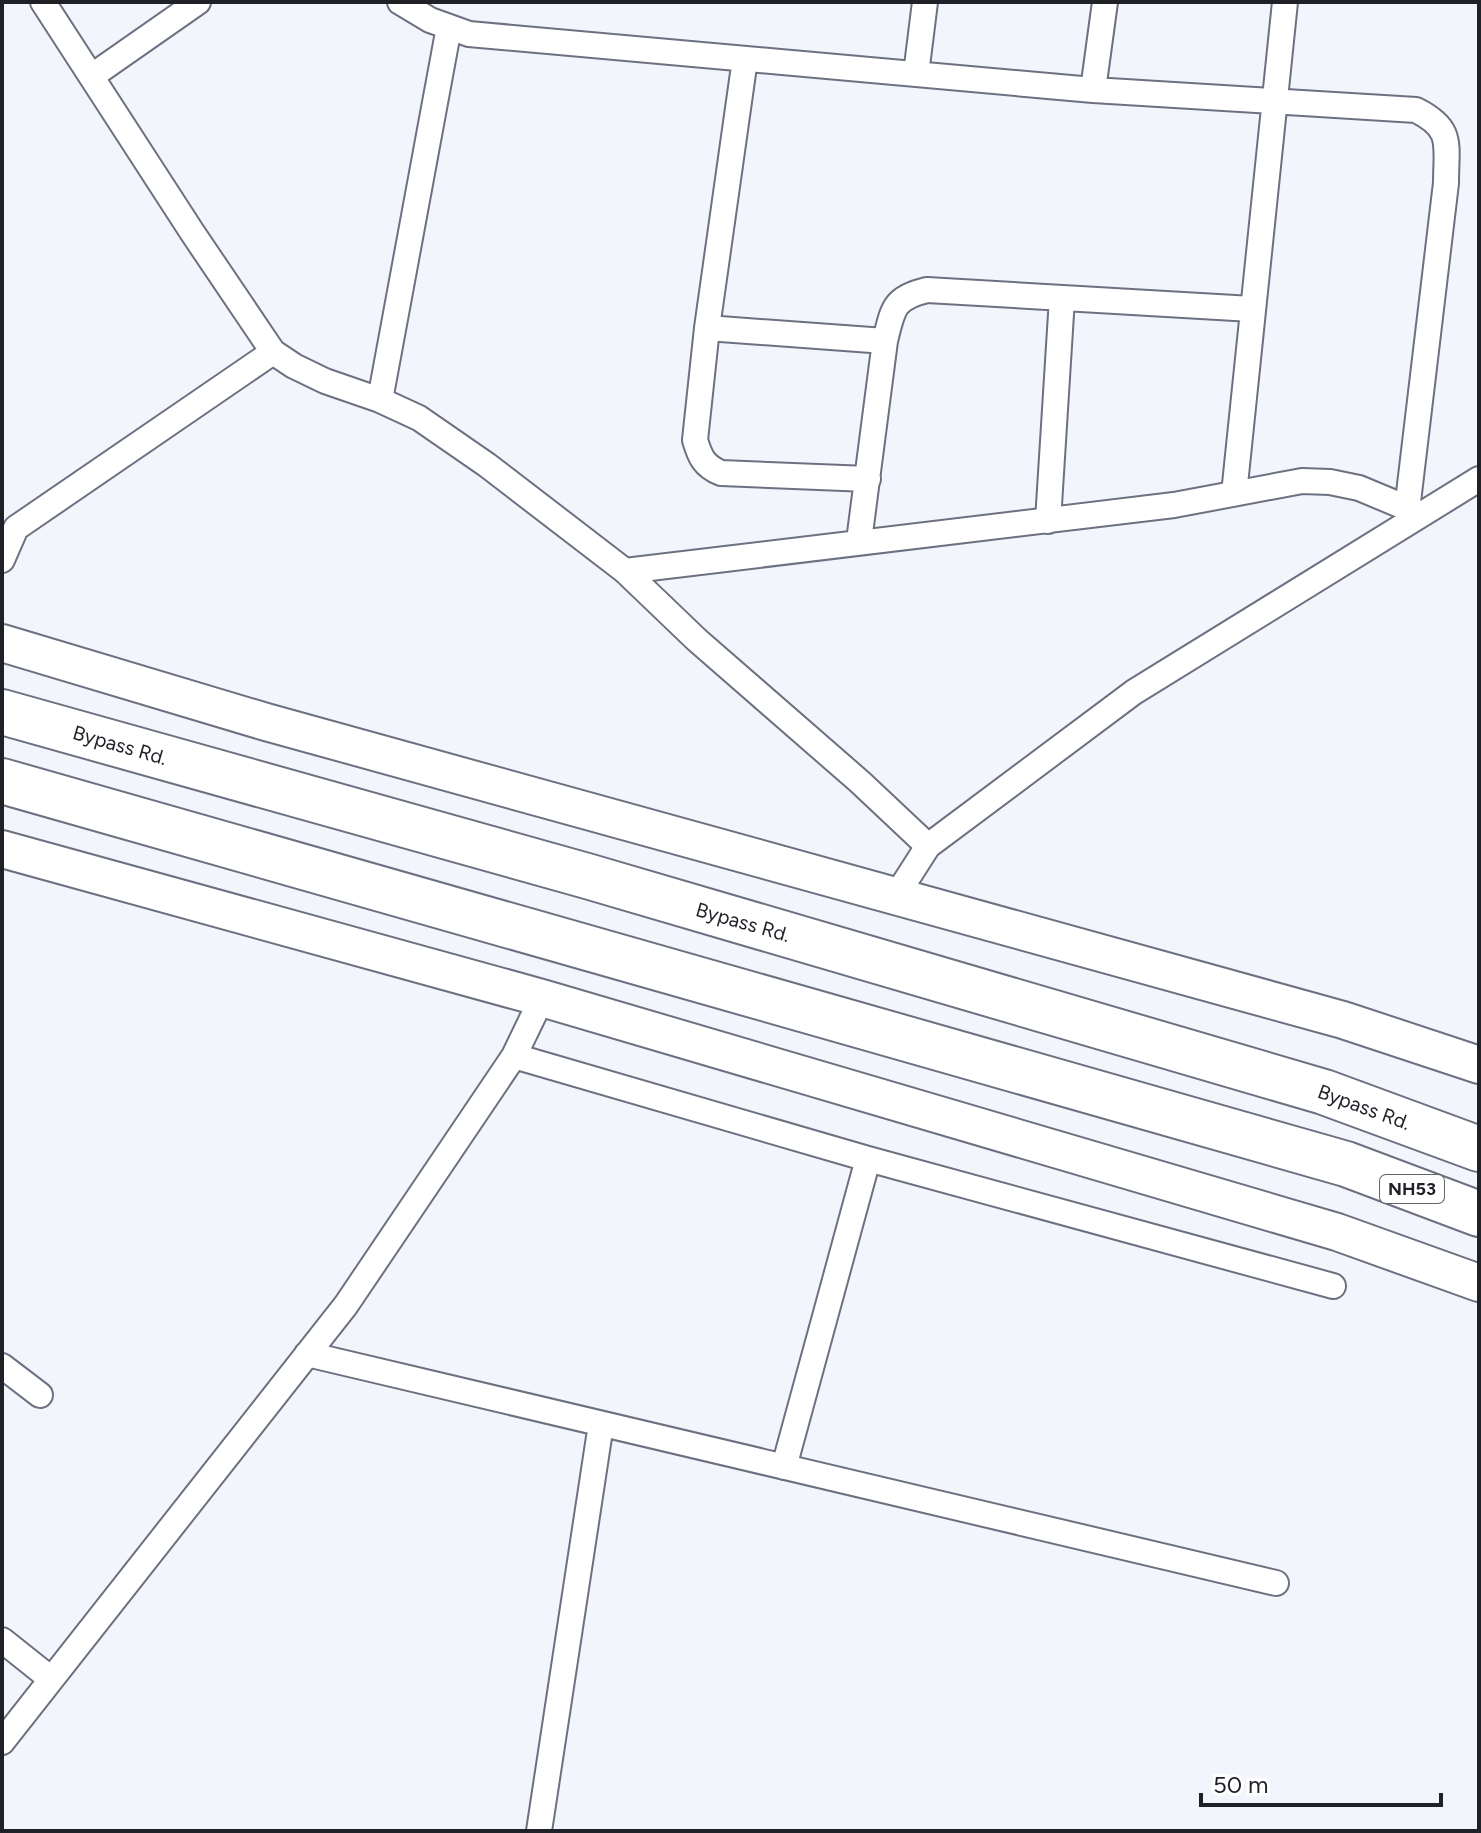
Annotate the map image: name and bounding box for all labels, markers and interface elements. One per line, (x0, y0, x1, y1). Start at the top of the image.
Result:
street label: Bypass Rd. (70, 720, 170, 770)
street label: Bypass Rd. (693, 897, 793, 947)
street label: Bypass Rd. (1314, 1079, 1414, 1135)
road number: NH53 (1380, 1175, 1444, 1203)
scale bar (1201, 1757, 1441, 1807)
text: 50 m (1213, 1770, 1269, 1799)

